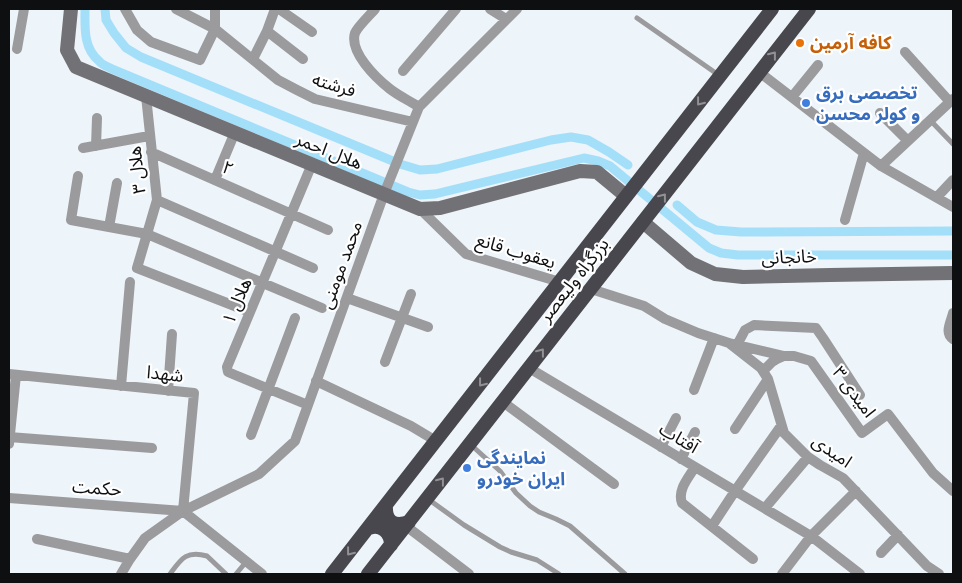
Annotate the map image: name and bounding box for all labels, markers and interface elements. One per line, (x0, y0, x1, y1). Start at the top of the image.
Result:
place label: کافه آرمین (810, 32, 892, 54)
marker: کافه آرمین (794, 37, 806, 49)
one-way arrow (768, 52, 776, 61)
street label: فرشته (310, 68, 358, 102)
place label: تخصصی برق و کولر محسن (816, 82, 920, 125)
one-way arrow (696, 97, 705, 106)
marker: تخصصی برق و کولر محسن (800, 97, 812, 109)
street label: هلال احمر (291, 127, 366, 174)
street label: هلال ۳ (124, 145, 150, 195)
street label: ۲ (219, 156, 237, 180)
one-way arrow (657, 194, 665, 203)
street label: محمد مومنی (315, 218, 367, 312)
street label: یعقوب قانع (473, 228, 558, 276)
street label: بزرگراه ولیعصر (534, 234, 614, 327)
street label: خانجانی (761, 245, 817, 269)
street label: هلال ۱ (217, 275, 257, 327)
one-way arrow (536, 349, 545, 358)
street label: شهدا (145, 361, 185, 387)
street label: امیدی ۳ (828, 362, 880, 422)
one-way arrow (479, 377, 487, 386)
street label: آفتاب (655, 418, 703, 459)
street label: امیدی (808, 429, 856, 473)
place label: نمایندگی ایران خودرو (477, 447, 565, 490)
marker: نمایندگی ایران خودرو (461, 462, 473, 474)
street label: حکمت (71, 475, 123, 501)
one-way arrow (436, 478, 444, 487)
one-way arrow (347, 546, 355, 555)

